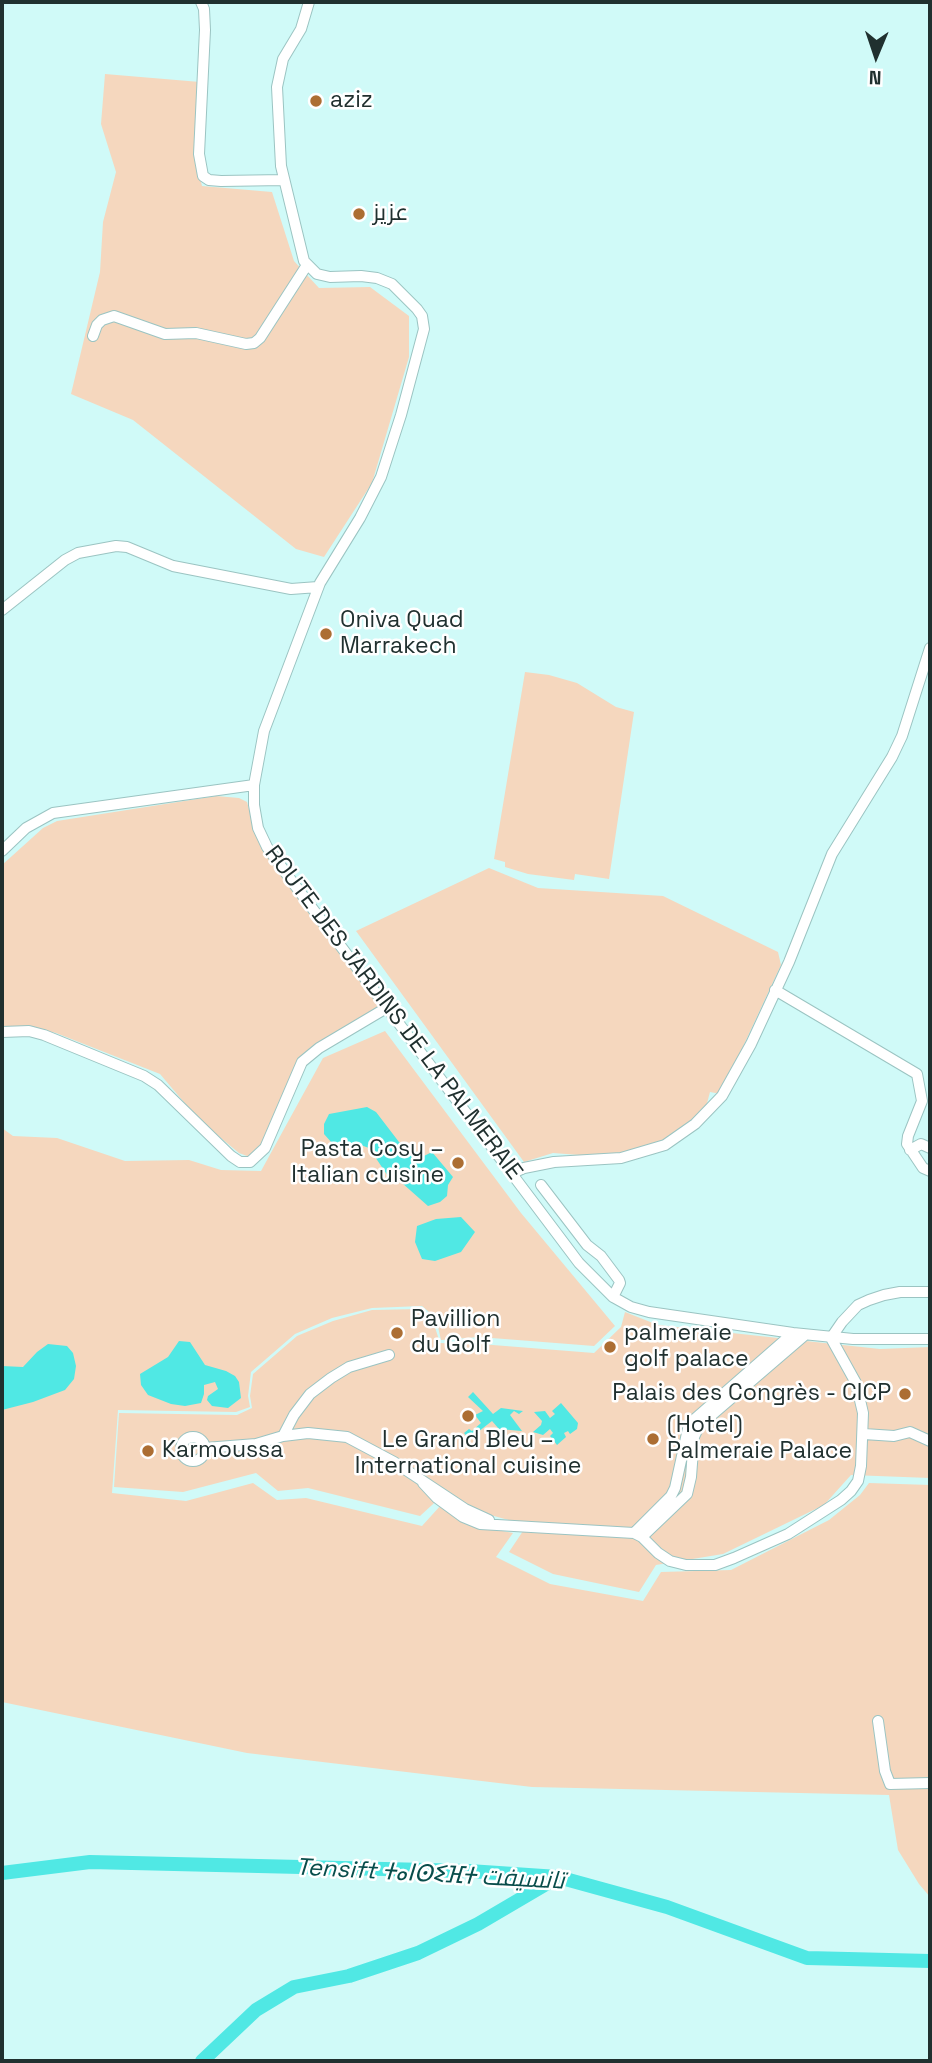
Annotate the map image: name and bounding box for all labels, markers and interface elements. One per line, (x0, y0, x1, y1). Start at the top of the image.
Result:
north arrow (841, 21, 911, 91)
text: N (868, 65, 882, 90)
place label: aziz (330, 87, 373, 115)
marker: aziz (308, 93, 324, 109)
place label: عزيز (373, 200, 408, 228)
marker: عزيز (351, 206, 367, 222)
place label: Oniva Quad Marrakech (340, 607, 463, 661)
marker: Oniva Quad Marrakech (318, 626, 334, 642)
street label: ROUTE DES JARDINS DE LA PALMERAIE (258, 841, 528, 1185)
place label: Pasta Cosy – Italian cuisine (291, 1136, 444, 1190)
marker: Pasta Cosy – Italian cuisine (450, 1155, 466, 1171)
place label: Pavillion du Golf (411, 1306, 500, 1360)
place label: palmeraie golf palace (624, 1320, 749, 1374)
marker: Pavillion du Golf (389, 1325, 405, 1341)
marker: palmeraie golf palace (602, 1339, 618, 1355)
place label: Palais des Congrès - CICP (612, 1380, 891, 1408)
marker: Palais des Congrès - CICP (897, 1386, 913, 1402)
marker: Le Grand Bleu – International cuisine (460, 1408, 476, 1424)
place label: (Hotel) Palmeraie Palace (667, 1412, 852, 1466)
place label: Le Grand Bleu – International cuisine (355, 1427, 581, 1481)
marker: (Hotel) Palmeraie Palace (645, 1431, 661, 1447)
place label: Karmoussa (162, 1437, 283, 1465)
marker: Karmoussa (140, 1443, 156, 1459)
water label: Tensift ⵜⴰⵏⵙⵉⴼⵜ تانسيفت (295, 1854, 565, 1896)

